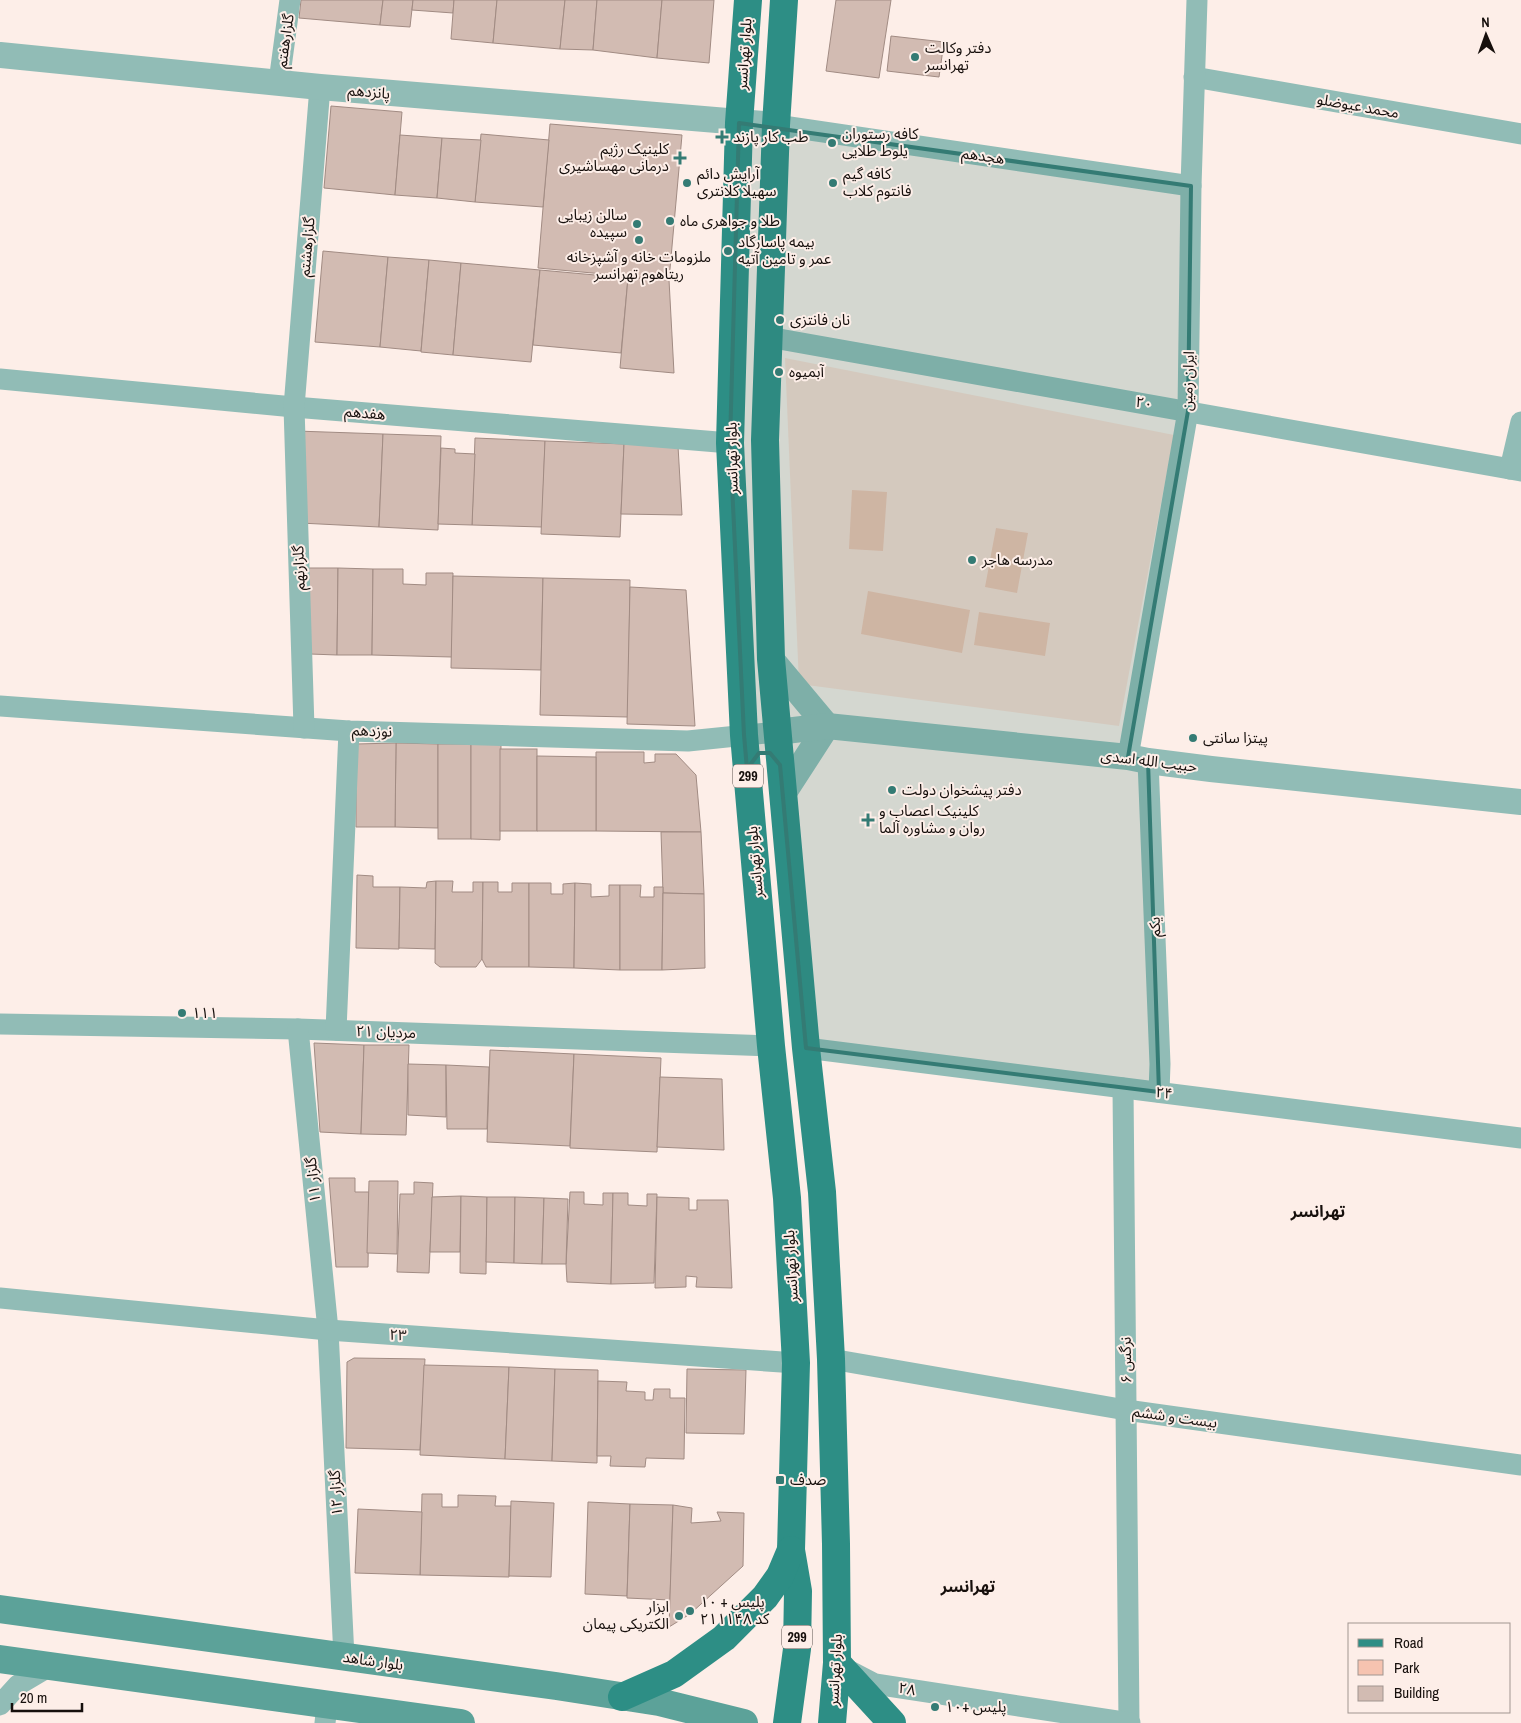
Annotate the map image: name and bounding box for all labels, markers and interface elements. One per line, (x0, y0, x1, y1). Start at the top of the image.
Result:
north arrow (1461, 10, 1511, 60)
street label: گلزارهفتم (270, 12, 300, 70)
text: N (1481, 13, 1490, 31)
street label: بلوار تهرانسر (730, 17, 756, 92)
place label: دفتر وکالت تهرانسر (924, 37, 991, 75)
marker: دفتر وکالت تهرانسر (909, 51, 921, 63)
street label: پانزدهم (347, 79, 391, 105)
street label: محمد عیوضلو (1315, 88, 1401, 123)
place label: کافه رستوران يلوط طلایی (842, 123, 919, 161)
place label: طب کار پازند (733, 126, 808, 147)
marker: طب کار پازند (715, 130, 729, 144)
marker: کافه رستوران يلوط طلایی (826, 137, 838, 149)
place label: کلینیک رژیم درمانی مهساشیری (559, 138, 670, 176)
street label: هجدهم (960, 142, 1006, 170)
marker: کلینیک رژیم درمانی مهساشیری (673, 151, 687, 165)
place label: آرایش دائم سهیلا کلانتری (697, 163, 777, 201)
place label: کافه گیم فانتوم کلاب (843, 163, 912, 202)
marker: آرایش دائم سهیلا کلانتری (681, 177, 693, 189)
marker: کافه گیم فانتوم کلاب (827, 177, 839, 189)
place label: سالن زیبایی سپیده (558, 204, 627, 242)
place label: طلا و جواهری ماه (680, 210, 780, 231)
street label: گلزارهشتم (293, 215, 321, 278)
marker: طلا و جواهری ماه (664, 215, 676, 227)
marker: سالن زیبایی سپیده (631, 218, 643, 230)
place label: بیمه پاسارگاد عمر و تامین آتیه (738, 231, 832, 269)
marker: ملزومات خانه و آشپزخانه ریتاهوم تهرانسر (633, 234, 645, 246)
marker: بیمه پاسارگاد عمر و تامین آتیه (722, 245, 734, 257)
place label: ملزومات خانه و آشپزخانه ریتاهوم تهرانسر (567, 246, 711, 285)
place label: نان فانتزی (790, 309, 850, 330)
marker: نان فانتزی (774, 314, 786, 326)
street label: ایران زمین (1176, 351, 1199, 411)
place label: آبمیوه (789, 361, 825, 382)
marker: آبمیوه (773, 366, 785, 378)
street label: ۲۰ (1134, 391, 1154, 414)
street label: هفدهم (344, 400, 386, 426)
street label: بلوار تهرانسر (720, 422, 743, 495)
street label: گلزارنهم (287, 544, 311, 591)
place label: مدرسه هاجر (981, 549, 1053, 570)
marker: مدرسه هاجر (966, 554, 978, 566)
street label: نوزدهم (351, 719, 393, 743)
place label: پیتزا سانتی (1203, 727, 1268, 748)
marker: پیتزا سانتی (1187, 732, 1199, 744)
street label: حبیب الله اسدی (1100, 744, 1199, 777)
road number: 299 (733, 764, 763, 788)
place label: دفتر پیشخوان دولت (902, 779, 1022, 800)
marker: دفتر پیشخوان دولت (886, 784, 898, 796)
place label: کلینیک اعصاب و روان و مشاوره آلما (879, 800, 985, 838)
marker: کلینیک اعصاب و روان و مشاوره آلما (861, 813, 875, 827)
street label: بلوار تهرانسر (741, 825, 768, 900)
street label: یکم (1144, 916, 1166, 938)
place label: ۱۱۱ (192, 1002, 218, 1023)
marker: ۱۱۱ (176, 1007, 188, 1019)
street label: ۲۱ مردیان (356, 1020, 416, 1043)
street label: ۲۴ (1154, 1081, 1174, 1104)
street label: گلزار ۱۱ (300, 1155, 325, 1204)
district label: تهرانسر (1290, 1200, 1346, 1222)
street label: بلوار تهرانسر (778, 1229, 803, 1304)
street label: ۲۳ (389, 1323, 408, 1346)
street label: نرگس ۶ (1115, 1337, 1136, 1383)
street label: بیست و ششم (1131, 1400, 1219, 1434)
street label: گلزار ۱۲ (324, 1469, 347, 1517)
place label: صدف (790, 1469, 826, 1490)
marker: صدف (774, 1474, 786, 1486)
district label: تهرانسر (940, 1575, 996, 1597)
place label: پلیس + ۱۰ کد ۲۱۱۱۴۸ (700, 1591, 770, 1629)
place label: ابزار الکتریکی پیمان (583, 1596, 669, 1634)
marker: پلیس + ۱۰ کد ۲۱۱۱۴۸ (684, 1605, 696, 1617)
marker: ابزار الکتریکی پیمان (673, 1610, 685, 1622)
legend (1348, 1623, 1511, 1713)
road number: 299 (782, 1625, 812, 1648)
text: Road (1394, 1632, 1423, 1653)
street label: بلوار تهرانسر (822, 1633, 847, 1708)
street label: بلوار شاهد (341, 1646, 405, 1675)
text: Park (1394, 1657, 1420, 1678)
street label: ۲۸ (897, 1677, 918, 1700)
scale bar (12, 1680, 82, 1712)
text: Building (1394, 1682, 1439, 1703)
text: 20 m (20, 1687, 47, 1708)
place label: پلیس +۱۰ (945, 1696, 1006, 1717)
marker: پلیس +۱۰ (929, 1701, 941, 1713)

